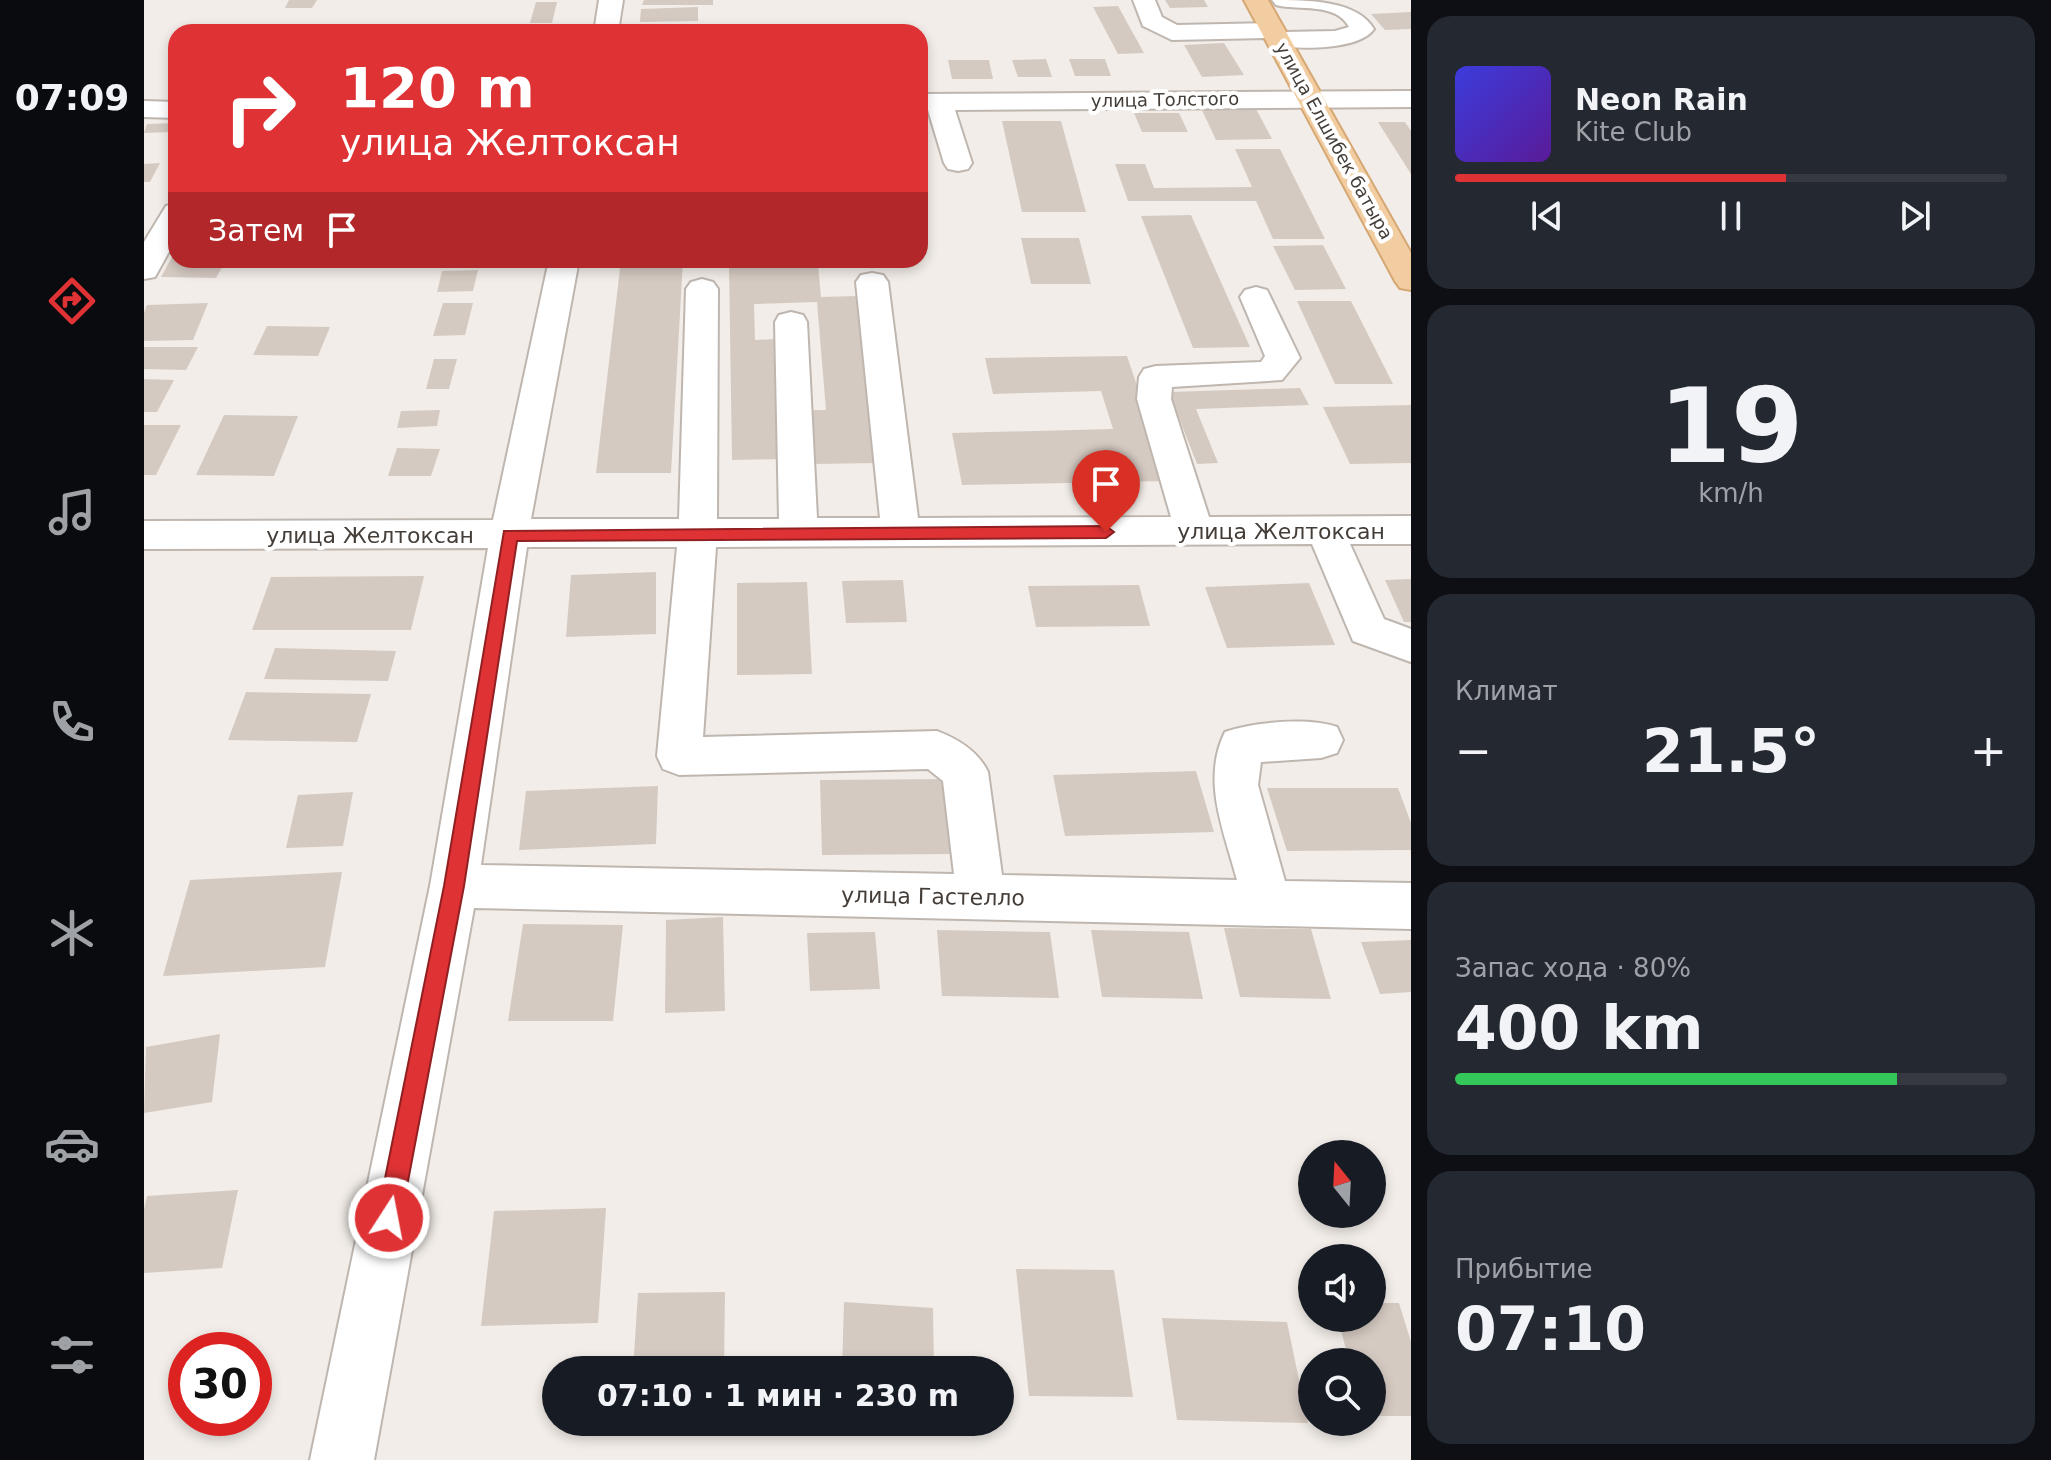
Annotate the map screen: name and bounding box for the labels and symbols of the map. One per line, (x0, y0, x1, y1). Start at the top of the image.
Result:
street label: улица Елшибек батыра (1271, 39, 1397, 243)
street label: улица Толстого (1091, 88, 1239, 111)
pin (1072, 450, 1140, 532)
street label: улица Желтоксан (1177, 519, 1385, 544)
street label: улица Желтоксан (266, 523, 474, 548)
street label: улица Гастелло (841, 882, 1025, 911)
north arrow (1298, 1140, 1386, 1228)
position arrow (347, 1176, 431, 1260)
speed limit sign: 30 (168, 1332, 272, 1436)

